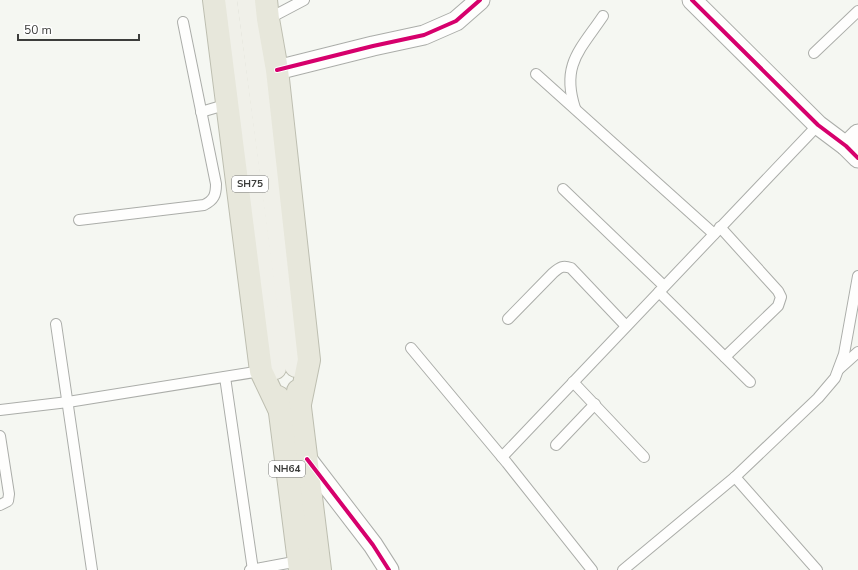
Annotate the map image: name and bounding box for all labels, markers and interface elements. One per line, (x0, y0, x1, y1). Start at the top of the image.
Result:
scale bar (18, 16, 139, 42)
text: 50 m (24, 22, 52, 38)
road number: SH75 (232, 176, 268, 192)
road number: NH64 (269, 461, 305, 477)

